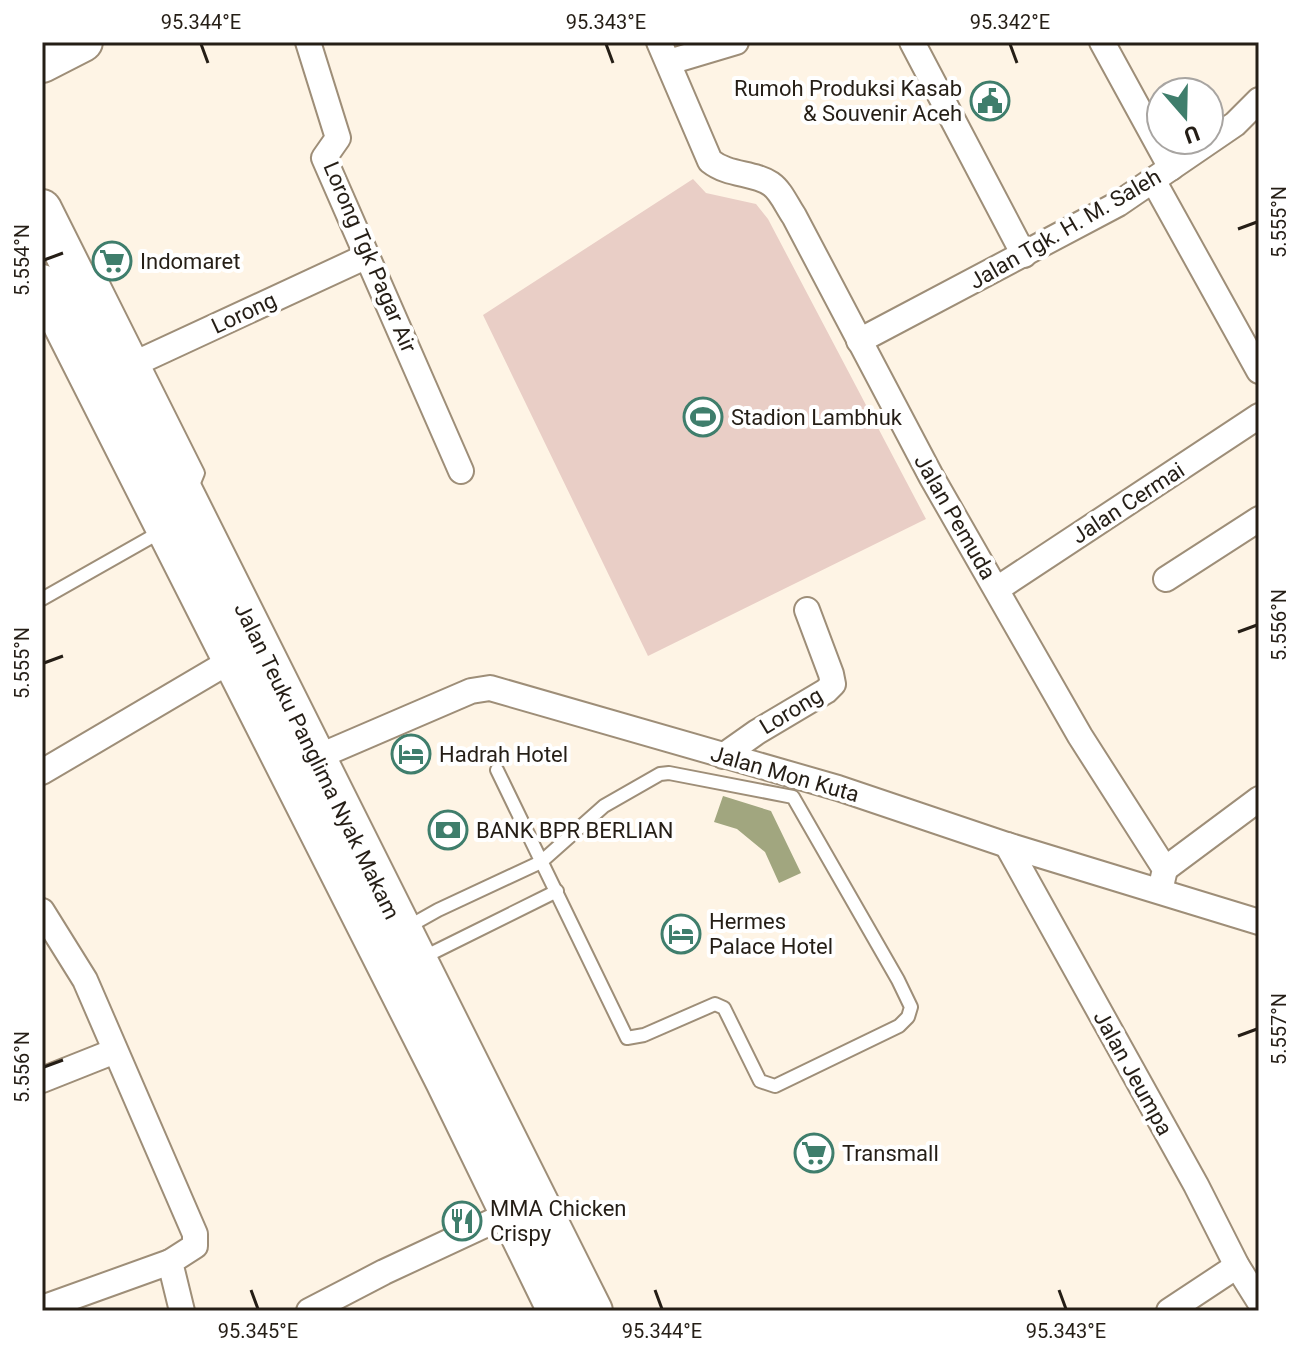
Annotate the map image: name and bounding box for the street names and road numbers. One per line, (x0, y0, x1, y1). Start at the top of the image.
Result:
street label: Lorong Tgk Pagar Air (318, 158, 422, 357)
street label: Jalan Tgk. H. M. Saleh (965, 164, 1165, 294)
street label: Lorong (208, 287, 280, 339)
street label: Jalan Pemuda (909, 450, 1001, 584)
street label: Jalan Cermai (1067, 457, 1189, 549)
street label: Jalan Teuku Panglima Nyak Makam (229, 599, 405, 923)
street label: Lorong (755, 683, 827, 739)
street label: Jalan Mon Kuta (708, 741, 862, 807)
street label: Jalan Jeumpa (1088, 1006, 1178, 1140)

